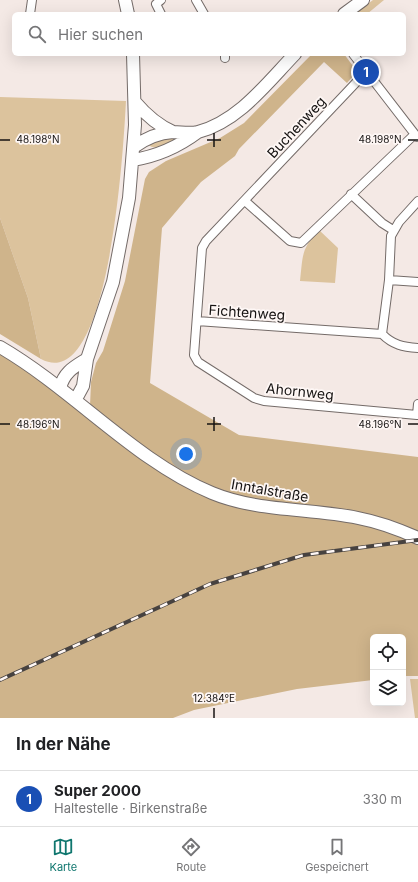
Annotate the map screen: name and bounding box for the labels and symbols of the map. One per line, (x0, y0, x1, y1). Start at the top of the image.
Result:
pin: 1 (353, 57, 379, 87)
street label: Buchenweg (263, 93, 329, 161)
text: 48.198°N (17, 133, 59, 145)
text: 48.198°N (359, 133, 401, 145)
street label: Fichtenweg (208, 301, 286, 323)
street label: Ahornweg (265, 379, 335, 403)
text: 48.196°N (17, 418, 60, 430)
text: 48.196°N (359, 418, 402, 430)
your location (176, 444, 196, 464)
street label: Inntalstraße (230, 475, 310, 505)
text: 12.384°E (193, 692, 235, 704)

